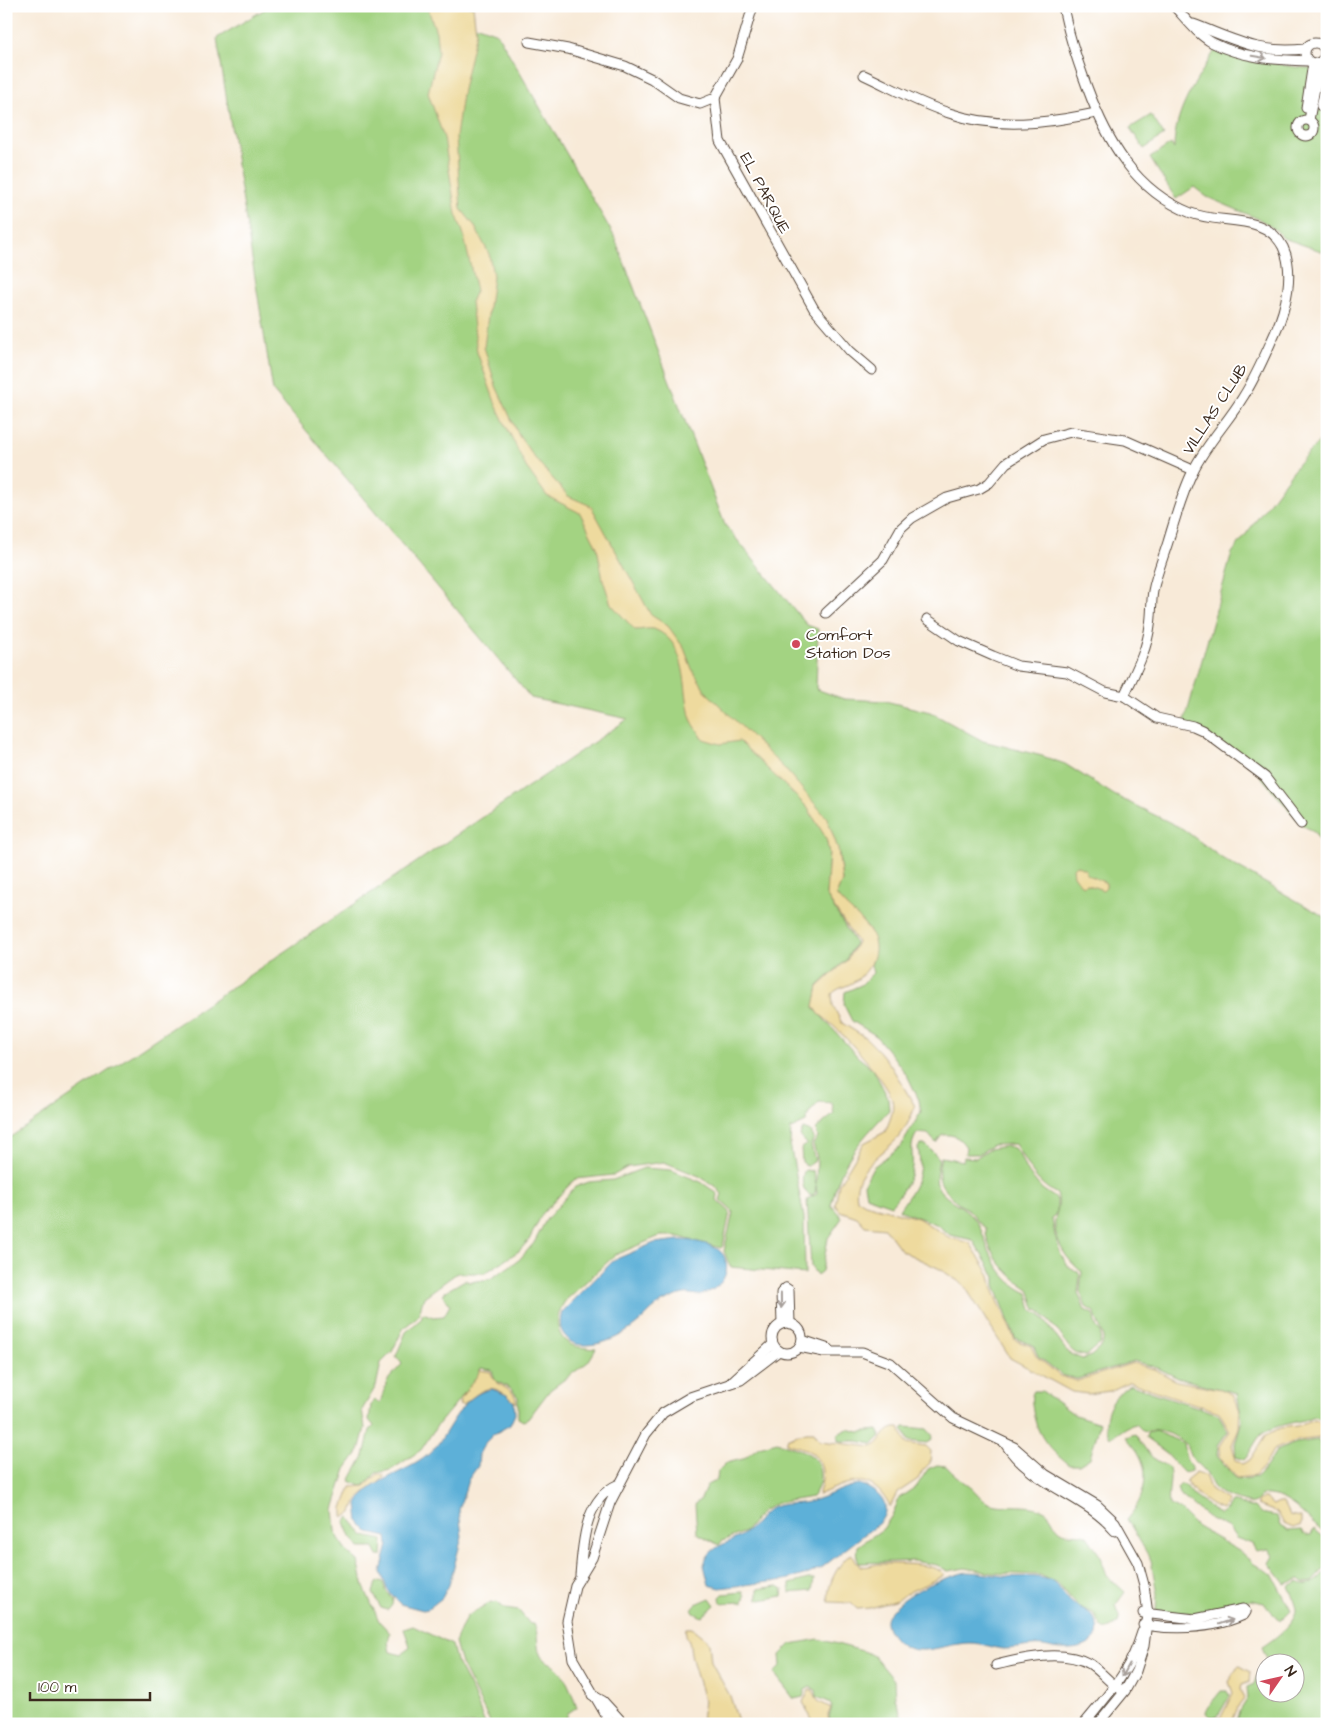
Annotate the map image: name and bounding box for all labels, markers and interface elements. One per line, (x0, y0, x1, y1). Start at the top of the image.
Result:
one-way arrow (1251, 53, 1267, 62)
street label: EL PARQUE (734, 149, 796, 238)
street label: VILLAS CLUB (1177, 359, 1253, 459)
place label: Comfort Station Dos (806, 624, 891, 664)
marker: Comfort Station Dos (790, 638, 802, 650)
one-way arrow (776, 1292, 786, 1309)
one-way arrow (1218, 1616, 1234, 1626)
north arrow (1256, 1652, 1306, 1702)
text: N (1279, 1662, 1301, 1681)
one-way arrow (1121, 1663, 1131, 1678)
scale bar (30, 1670, 150, 1702)
text: 100 m (38, 1677, 77, 1698)

